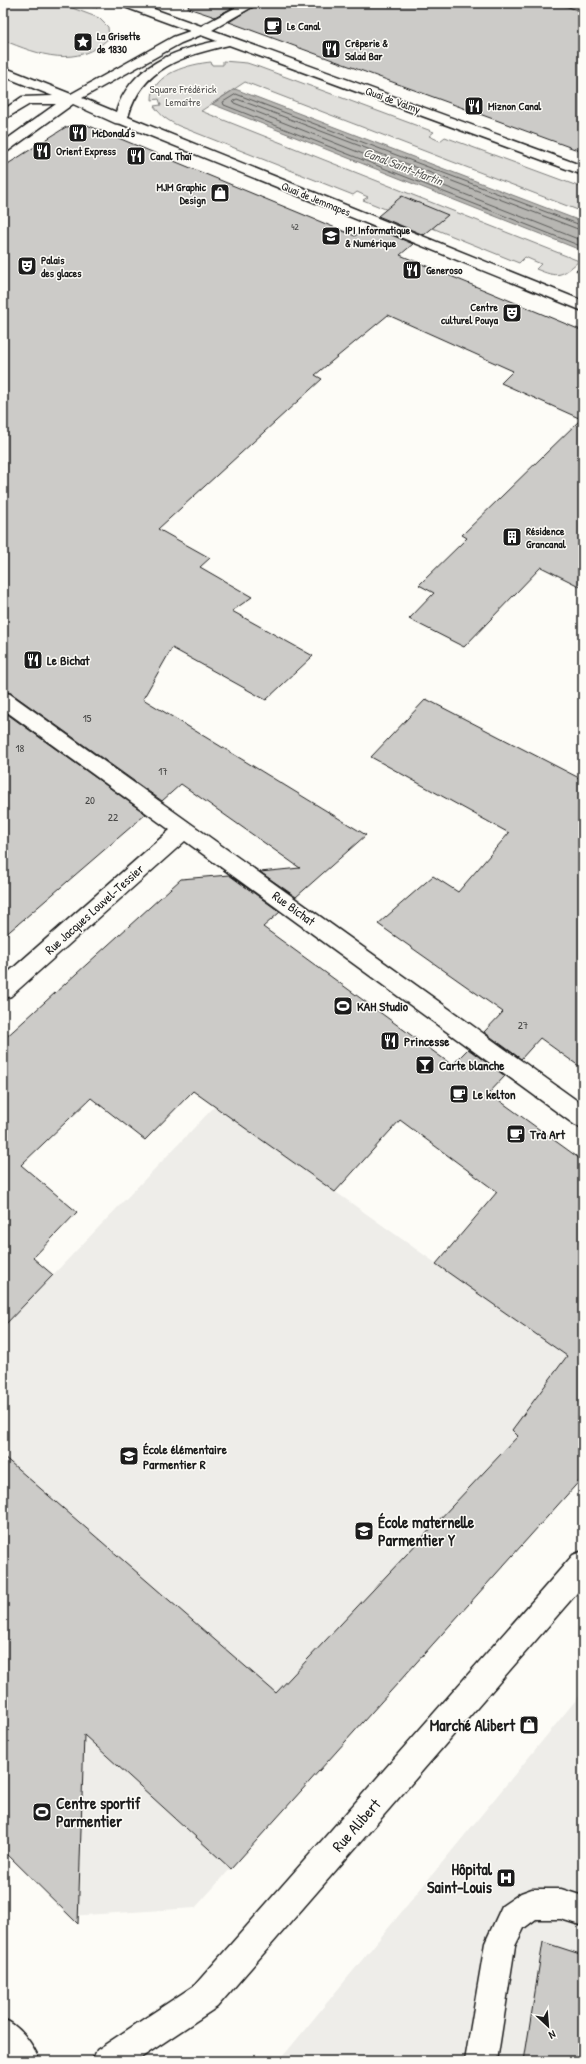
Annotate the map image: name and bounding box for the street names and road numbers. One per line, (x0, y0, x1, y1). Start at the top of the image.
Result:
street label: Quai de Valmy (364, 84, 423, 117)
street label: Quai de Jemmapes (279, 179, 353, 219)
street label: Rue Jacques Louvel-Tessier (41, 860, 147, 958)
street label: Rue Bichat (269, 886, 319, 930)
street label: Rue Alibert (327, 1793, 386, 1856)

